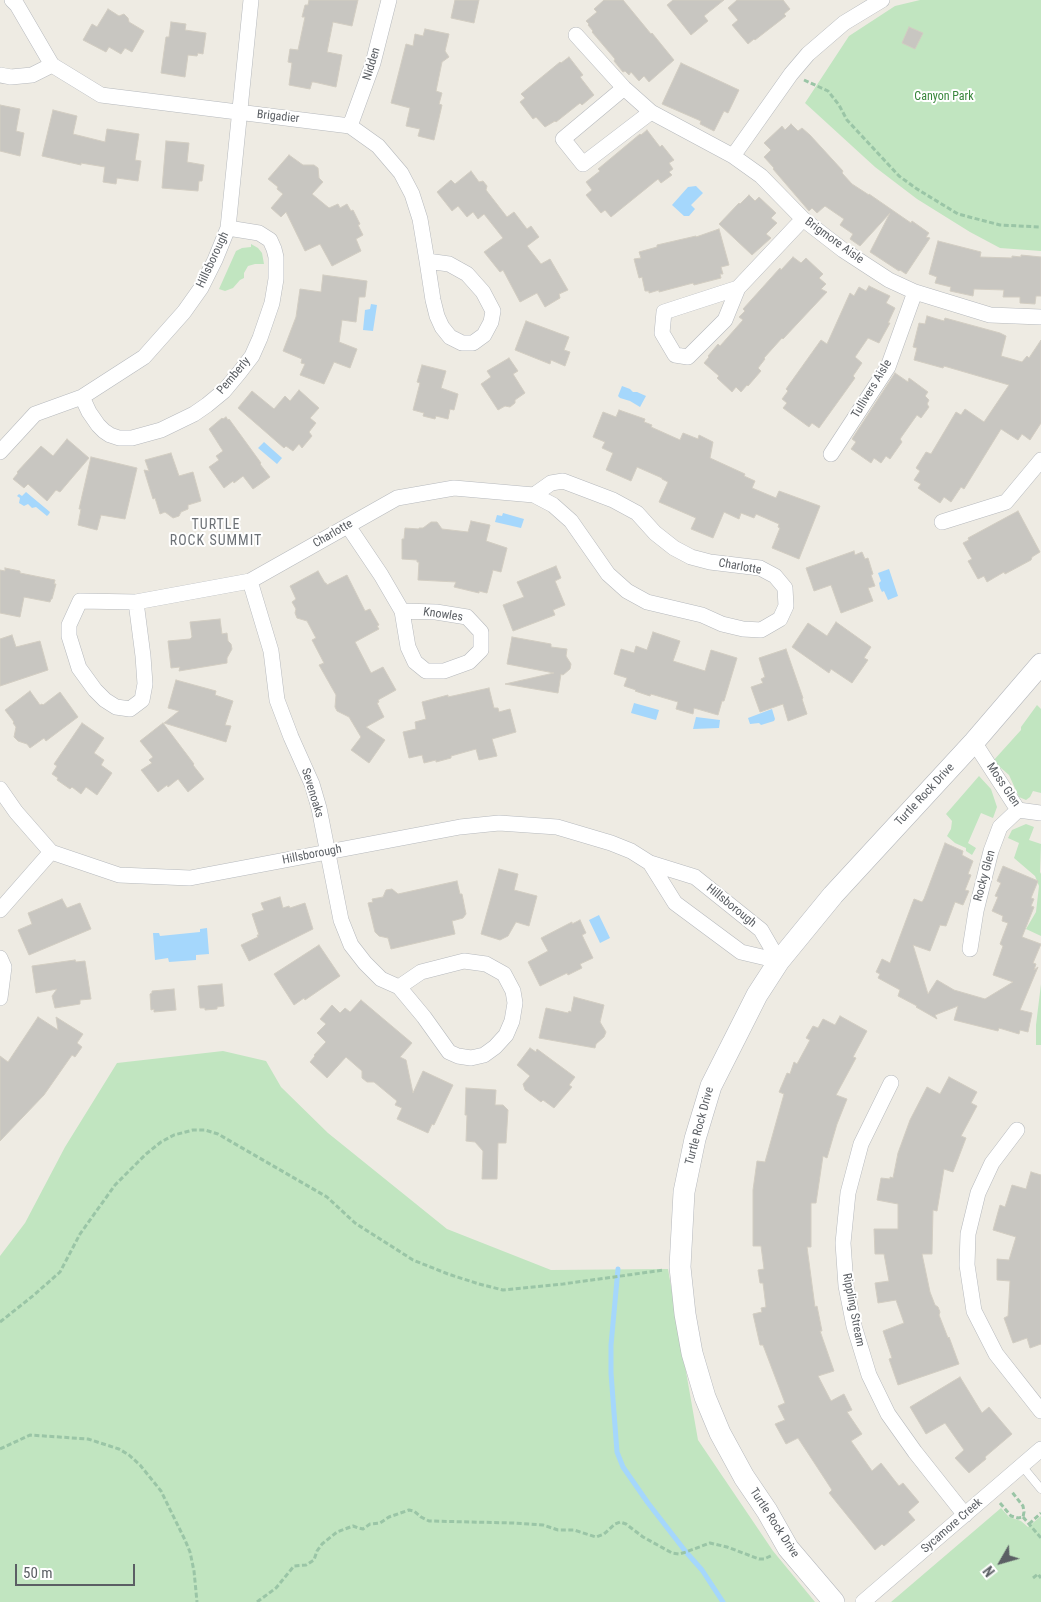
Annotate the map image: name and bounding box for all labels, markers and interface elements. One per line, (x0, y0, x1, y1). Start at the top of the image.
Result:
street label: Nidden (360, 46, 384, 82)
park label: Canyon Park (914, 90, 974, 104)
street label: Brigadier (256, 108, 300, 126)
street label: Brigmore Aisle (802, 215, 866, 267)
street label: Hillsborough (194, 230, 232, 290)
street label: Pemberly (214, 354, 254, 398)
street label: Tullivers Aisle (849, 357, 895, 421)
district label: TURTLE ROCK SUMMIT (168, 517, 264, 550)
street label: Charlotte (311, 517, 355, 551)
street label: Charlotte (717, 556, 763, 578)
street label: Knowles (422, 605, 464, 625)
street label: Moss Glen (983, 760, 1023, 810)
street label: Turtle Rock Drive (892, 761, 958, 829)
street label: Sevenoaks (298, 767, 326, 819)
street label: Hillsborough (281, 842, 343, 868)
street label: Rocky Glen (971, 849, 999, 903)
street label: Hillsborough (703, 881, 759, 931)
street label: Turtle Rock Drive (683, 1085, 717, 1167)
street label: Rippling Stream (839, 1272, 867, 1348)
street label: Turtle Rock Drive (746, 1485, 802, 1561)
street label: Sycamore Creek (918, 1495, 986, 1557)
north arrow (976, 1537, 1026, 1587)
scale bar (18, 1554, 138, 1586)
text: N (980, 1563, 998, 1580)
text: 50 m (23, 1564, 53, 1582)

